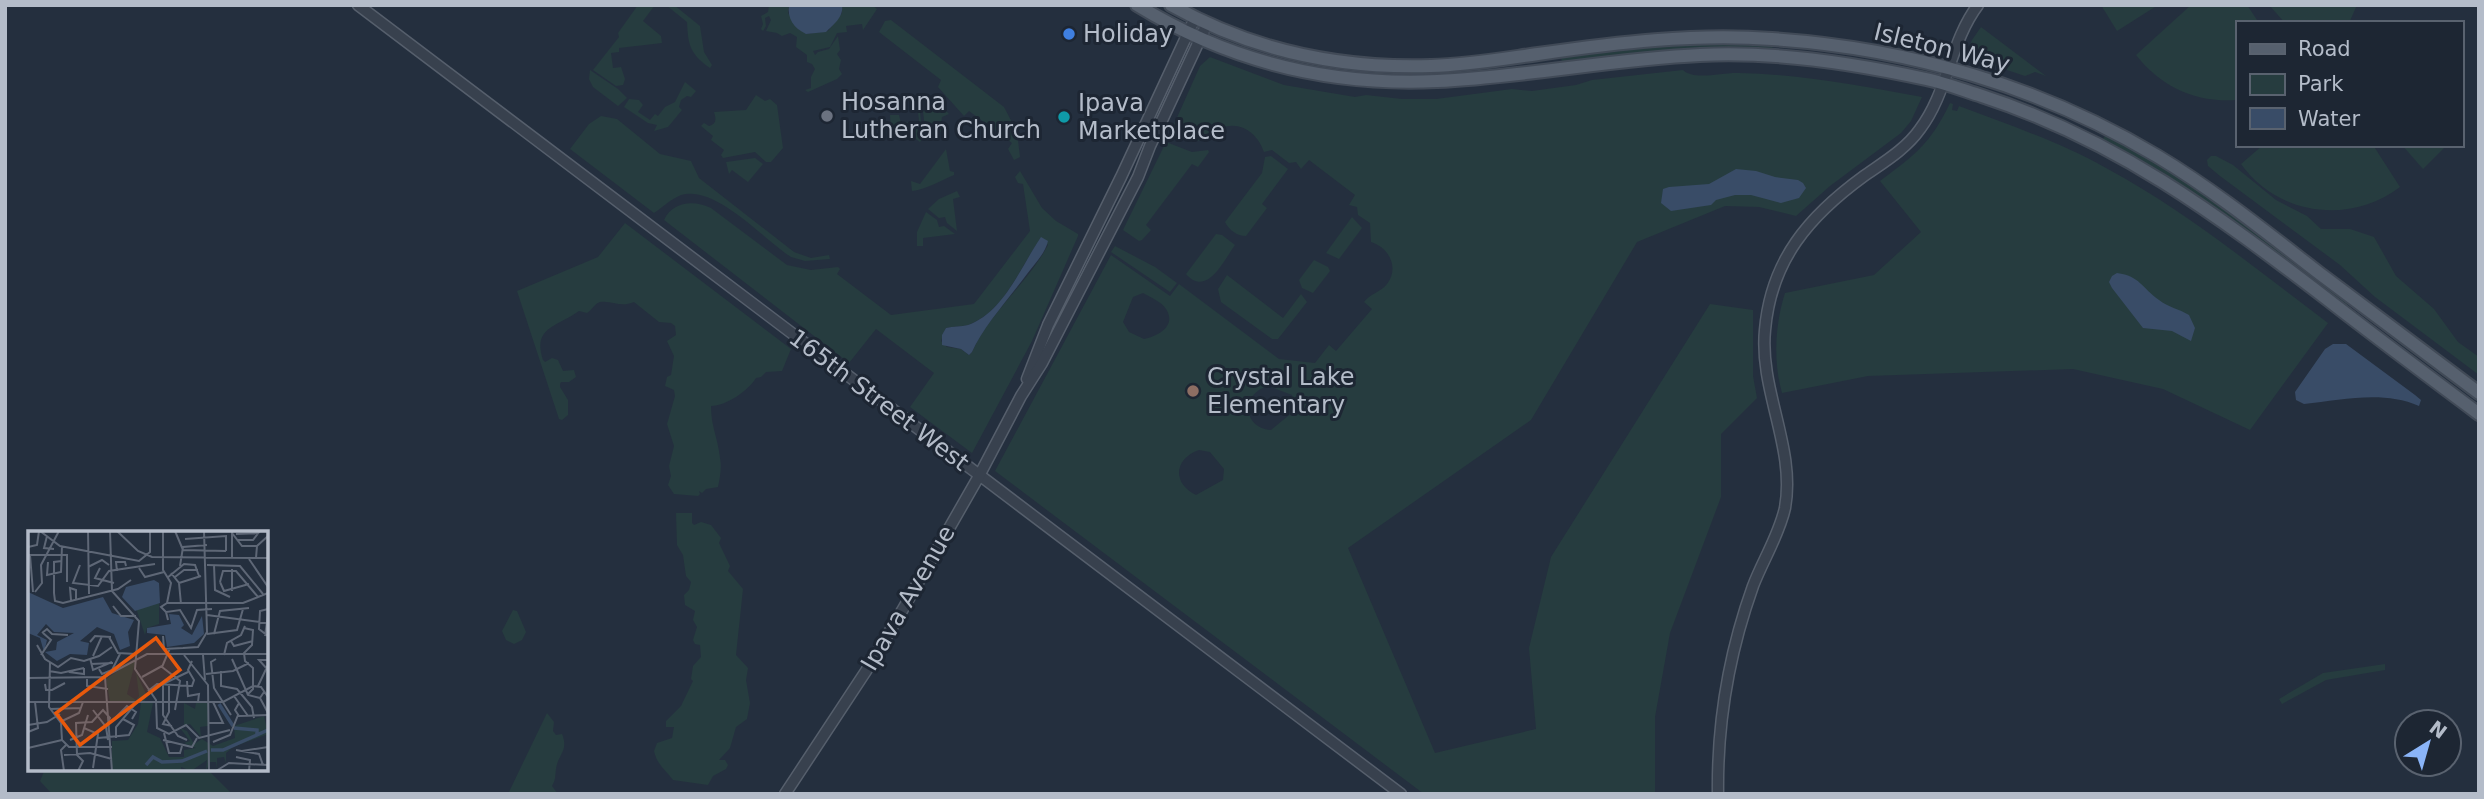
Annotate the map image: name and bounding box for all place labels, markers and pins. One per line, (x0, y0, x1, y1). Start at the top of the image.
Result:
place label: Holiday (1083, 20, 1173, 48)
marker: Holiday (1061, 26, 1077, 42)
place label: Hosanna Lutheran Church (841, 88, 1041, 144)
place label: Ipava Marketplace (1078, 89, 1225, 145)
marker: Hosanna Lutheran Church (819, 108, 835, 124)
marker: Ipava Marketplace (1056, 109, 1072, 125)
place label: Crystal Lake Elementary (1207, 363, 1355, 419)
marker: Crystal Lake Elementary (1185, 383, 1201, 399)

